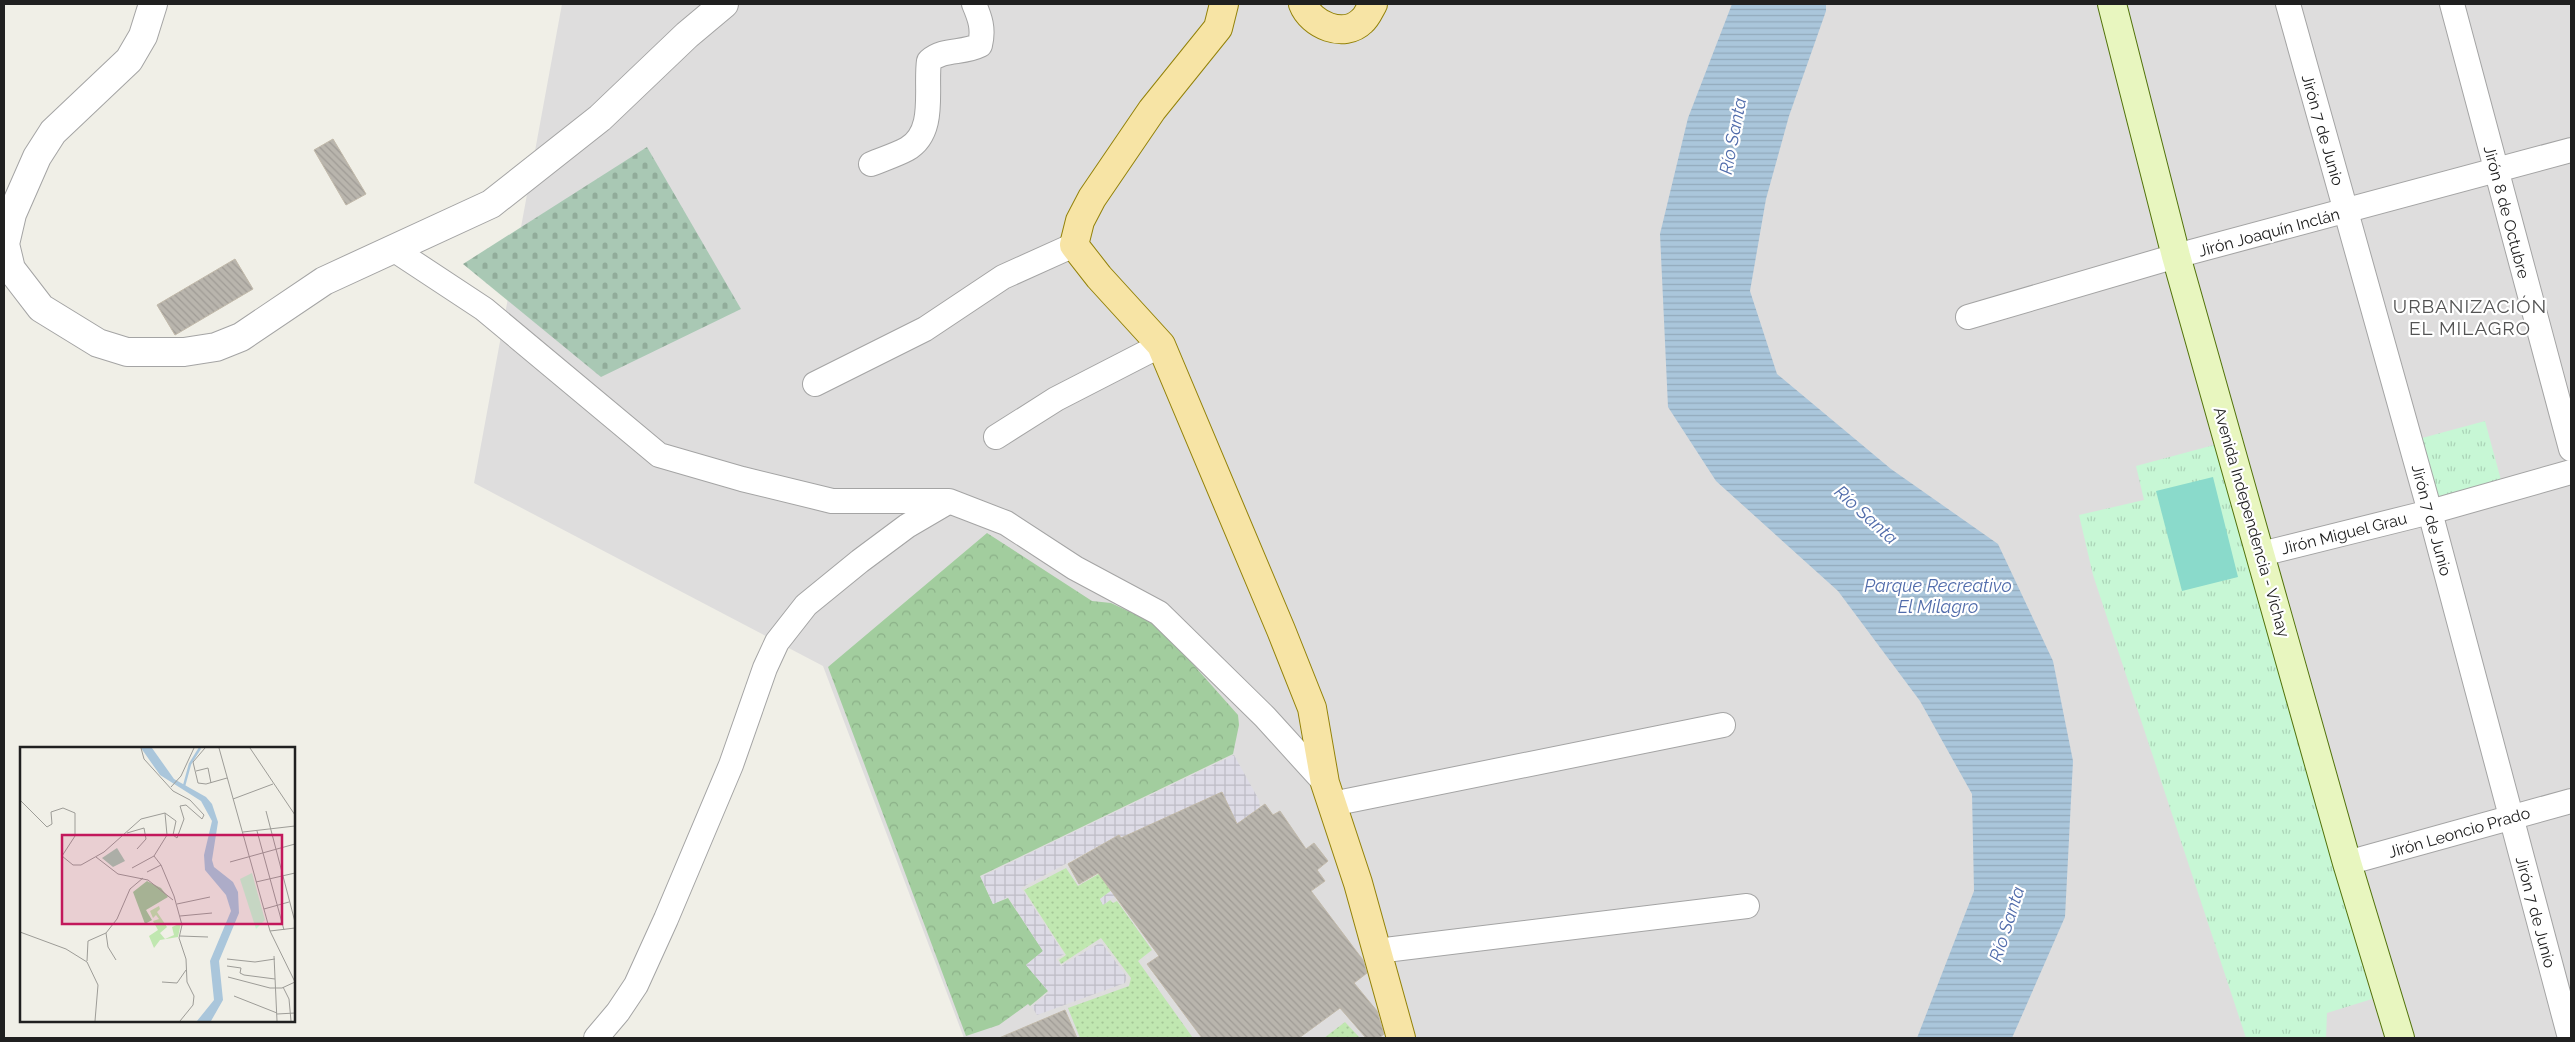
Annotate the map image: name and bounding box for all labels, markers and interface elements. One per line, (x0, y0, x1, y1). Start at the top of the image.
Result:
street label: Jirón 7 de Junio (2298, 72, 2347, 188)
water label: Río Santa (1715, 96, 1750, 176)
street label: Jirón 8 de Octubre (2480, 144, 2533, 281)
street label: Jirón Joaquín Inclán (2196, 204, 2342, 261)
district label: URBANIZACIÓN EL MILAGRO (2393, 295, 2547, 339)
street label: Avenida Independencia - Vichay (2210, 405, 2294, 640)
street label: Jirón 7 de Junio (2408, 462, 2456, 578)
water label: Río Santa (1831, 481, 1902, 548)
street label: Jirón Miguel Grau (2279, 509, 2409, 558)
water label: Parque Recreativo El Milagro (1864, 575, 2012, 617)
inset map (20, 747, 295, 1022)
street label: Jirón Leoncio Prado (2386, 803, 2532, 862)
street label: Jirón 7 de Junio (2512, 854, 2560, 970)
water label: Río Santa (1985, 884, 2029, 964)

